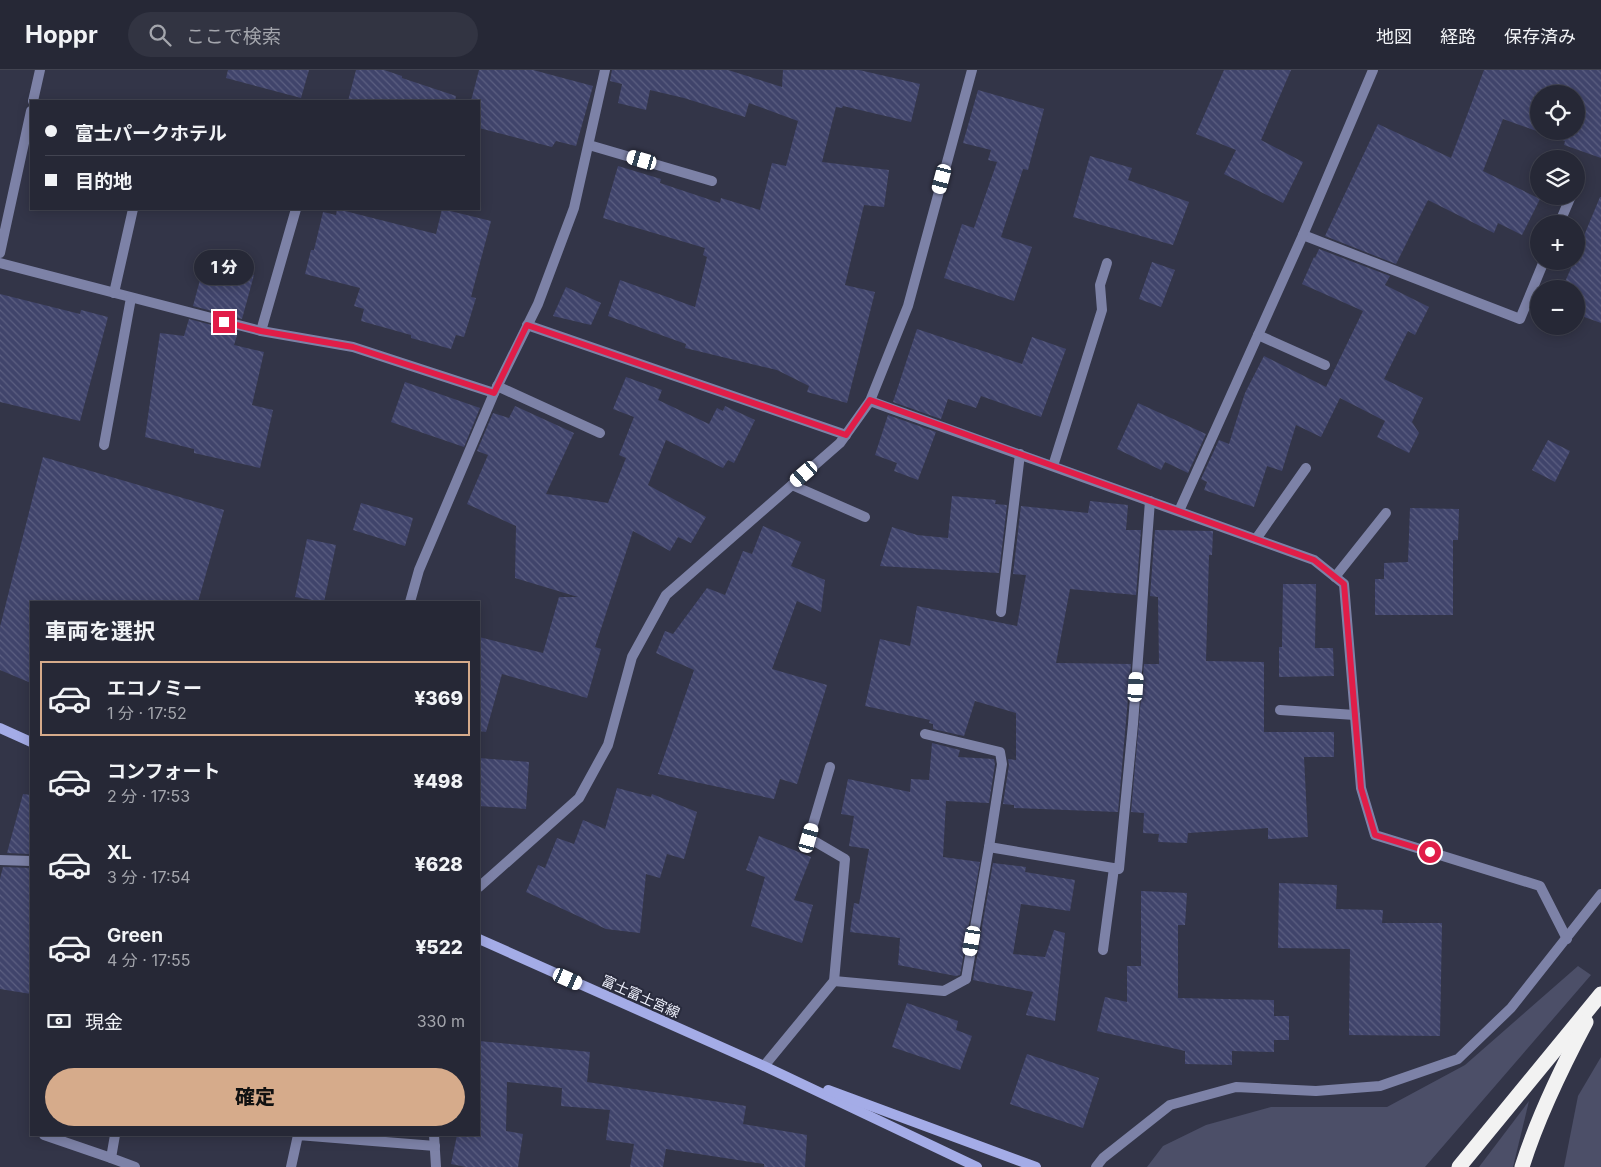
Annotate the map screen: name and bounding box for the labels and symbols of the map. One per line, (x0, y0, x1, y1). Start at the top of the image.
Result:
car (625, 149, 658, 171)
car (930, 163, 953, 195)
callout: 1 分 (194, 250, 254, 284)
route end (213, 311, 235, 333)
car (787, 458, 820, 490)
car (1127, 672, 1144, 702)
car (797, 822, 820, 854)
route start (1419, 841, 1441, 863)
car (962, 925, 981, 957)
car (551, 966, 584, 992)
street label: 富士富士宮線 (599, 971, 683, 1021)

